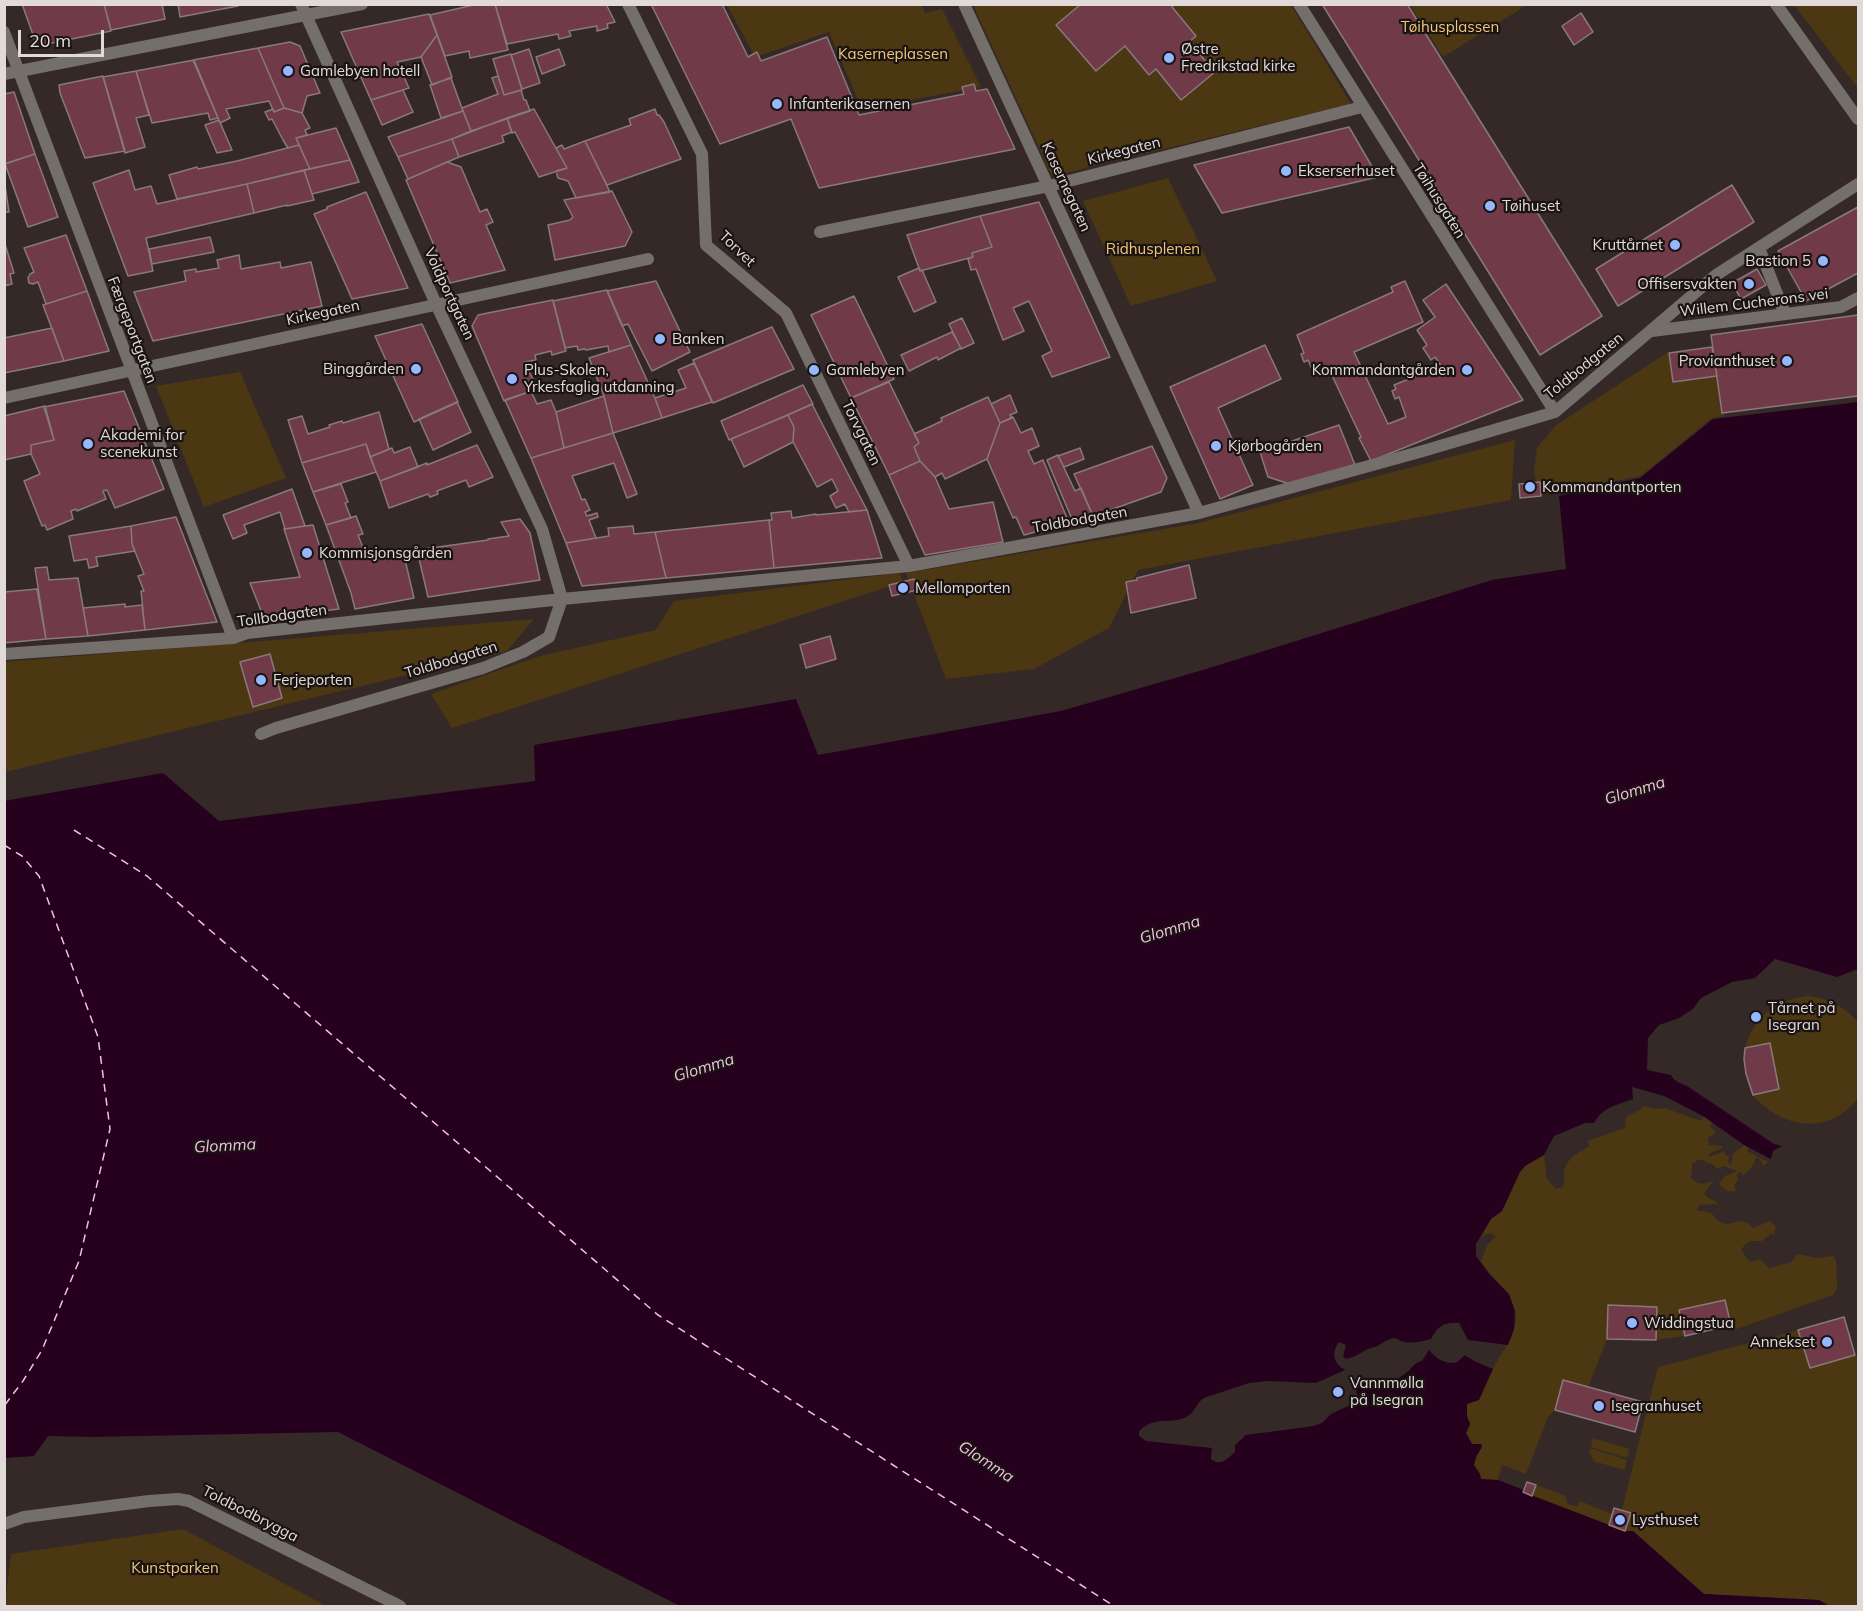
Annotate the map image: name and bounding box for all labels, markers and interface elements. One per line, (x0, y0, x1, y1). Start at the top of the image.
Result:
scale bar (21, 18, 106, 56)
park label: Tøihusplassen (1401, 18, 1499, 36)
text: 20 m (29, 29, 71, 52)
place label: Østre Fredrikstad kirke (1181, 40, 1295, 75)
park label: Kaserneplassen (838, 45, 948, 63)
marker: Østre Fredrikstad kirke (1162, 51, 1176, 65)
place label: Gamlebyen hotell (300, 62, 420, 80)
marker: Gamlebyen hotell (281, 64, 295, 78)
place label: Infanterikasernen (789, 95, 910, 113)
marker: Infanterikasernen (770, 97, 784, 111)
street label: Kirkegaten (1086, 133, 1162, 169)
street label: Kasernegaten (1037, 139, 1095, 235)
street label: Tøihusgaten (1409, 160, 1469, 242)
place label: Ekserserhuset (1298, 162, 1395, 180)
marker: Ekserserhuset (1279, 164, 1293, 178)
place label: Tøihuset (1502, 197, 1560, 215)
marker: Tøihuset (1483, 199, 1497, 213)
street label: Torvet (715, 227, 759, 271)
place label: Kruttårnet (1592, 236, 1663, 254)
marker: Kruttårnet (1668, 238, 1682, 252)
park label: Ridhusplenen (1106, 240, 1200, 258)
street label: Voldportgaten (420, 245, 478, 343)
place label: Bastion 5 (1745, 252, 1811, 270)
marker: Bastion 5 (1816, 254, 1830, 268)
street label: Færgeportgaten (103, 274, 161, 386)
place label: Offisersvakten (1637, 275, 1737, 293)
marker: Offisersvakten (1742, 277, 1756, 291)
street label: Willem Cucherons vei (1679, 285, 1829, 321)
street label: Kirkegaten (285, 296, 361, 330)
street label: Toldbodgaten (1541, 329, 1627, 403)
place label: Banken (672, 330, 724, 348)
marker: Banken (653, 332, 667, 346)
place label: Provianthuset (1679, 352, 1775, 370)
marker: Provianthuset (1780, 354, 1794, 368)
place label: Binggården (323, 360, 404, 378)
place label: Plus-Skolen, Yrkesfaglig utdanning (524, 361, 674, 396)
place label: Gamlebyen (826, 361, 905, 379)
place label: Kommandantgården (1312, 361, 1455, 379)
marker: Binggården (409, 362, 423, 376)
marker: Gamlebyen (807, 363, 821, 377)
marker: Kommandantgården (1460, 363, 1474, 377)
marker: Plus-Skolen, Yrkesfaglig utdanning (505, 372, 519, 386)
street label: Torvgaten (837, 397, 885, 469)
place label: Akademi for scenekunst (100, 426, 184, 461)
marker: Akademi for scenekunst (81, 437, 95, 451)
place label: Kjørbogården (1228, 437, 1322, 455)
marker: Kjørbogården (1209, 439, 1223, 453)
place label: Kommandantporten (1542, 478, 1682, 496)
marker: Kommandantporten (1523, 480, 1537, 494)
street label: Toldbodgaten (1031, 503, 1129, 537)
place label: Kommisjonsgården (319, 544, 452, 562)
marker: Kommisjonsgården (300, 546, 314, 560)
place label: Mellomporten (915, 579, 1010, 597)
marker: Mellomporten (896, 581, 910, 595)
street label: Tollbodgaten (236, 601, 328, 631)
street label: Toldbodgaten (403, 637, 499, 683)
place label: Ferjeporten (273, 671, 352, 689)
marker: Ferjeporten (254, 673, 268, 687)
water label: Glomma (1602, 773, 1668, 809)
water label: Glomma (1137, 912, 1203, 948)
place label: Tårnet på Isegran (1768, 999, 1836, 1034)
marker: Tårnet på Isegran (1749, 1010, 1763, 1024)
water label: Glomma (671, 1050, 737, 1086)
water label: Glomma (193, 1135, 257, 1157)
place label: Widdingstua (1644, 1314, 1734, 1332)
marker: Widdingstua (1625, 1316, 1639, 1330)
place label: Annekset (1750, 1333, 1815, 1351)
marker: Annekset (1820, 1335, 1834, 1349)
place label: Vannmølla på Isegran (1350, 1374, 1424, 1409)
marker: Vannmølla på Isegran (1331, 1385, 1345, 1399)
place label: Isegranhuset (1611, 1397, 1701, 1415)
marker: Isegranhuset (1592, 1399, 1606, 1413)
water label: Glomma (955, 1437, 1017, 1487)
street label: Toldbodbrygga (199, 1482, 301, 1546)
place label: Lysthuset (1632, 1511, 1698, 1529)
marker: Lysthuset (1613, 1513, 1627, 1527)
park label: Kunstparken (131, 1559, 219, 1577)

